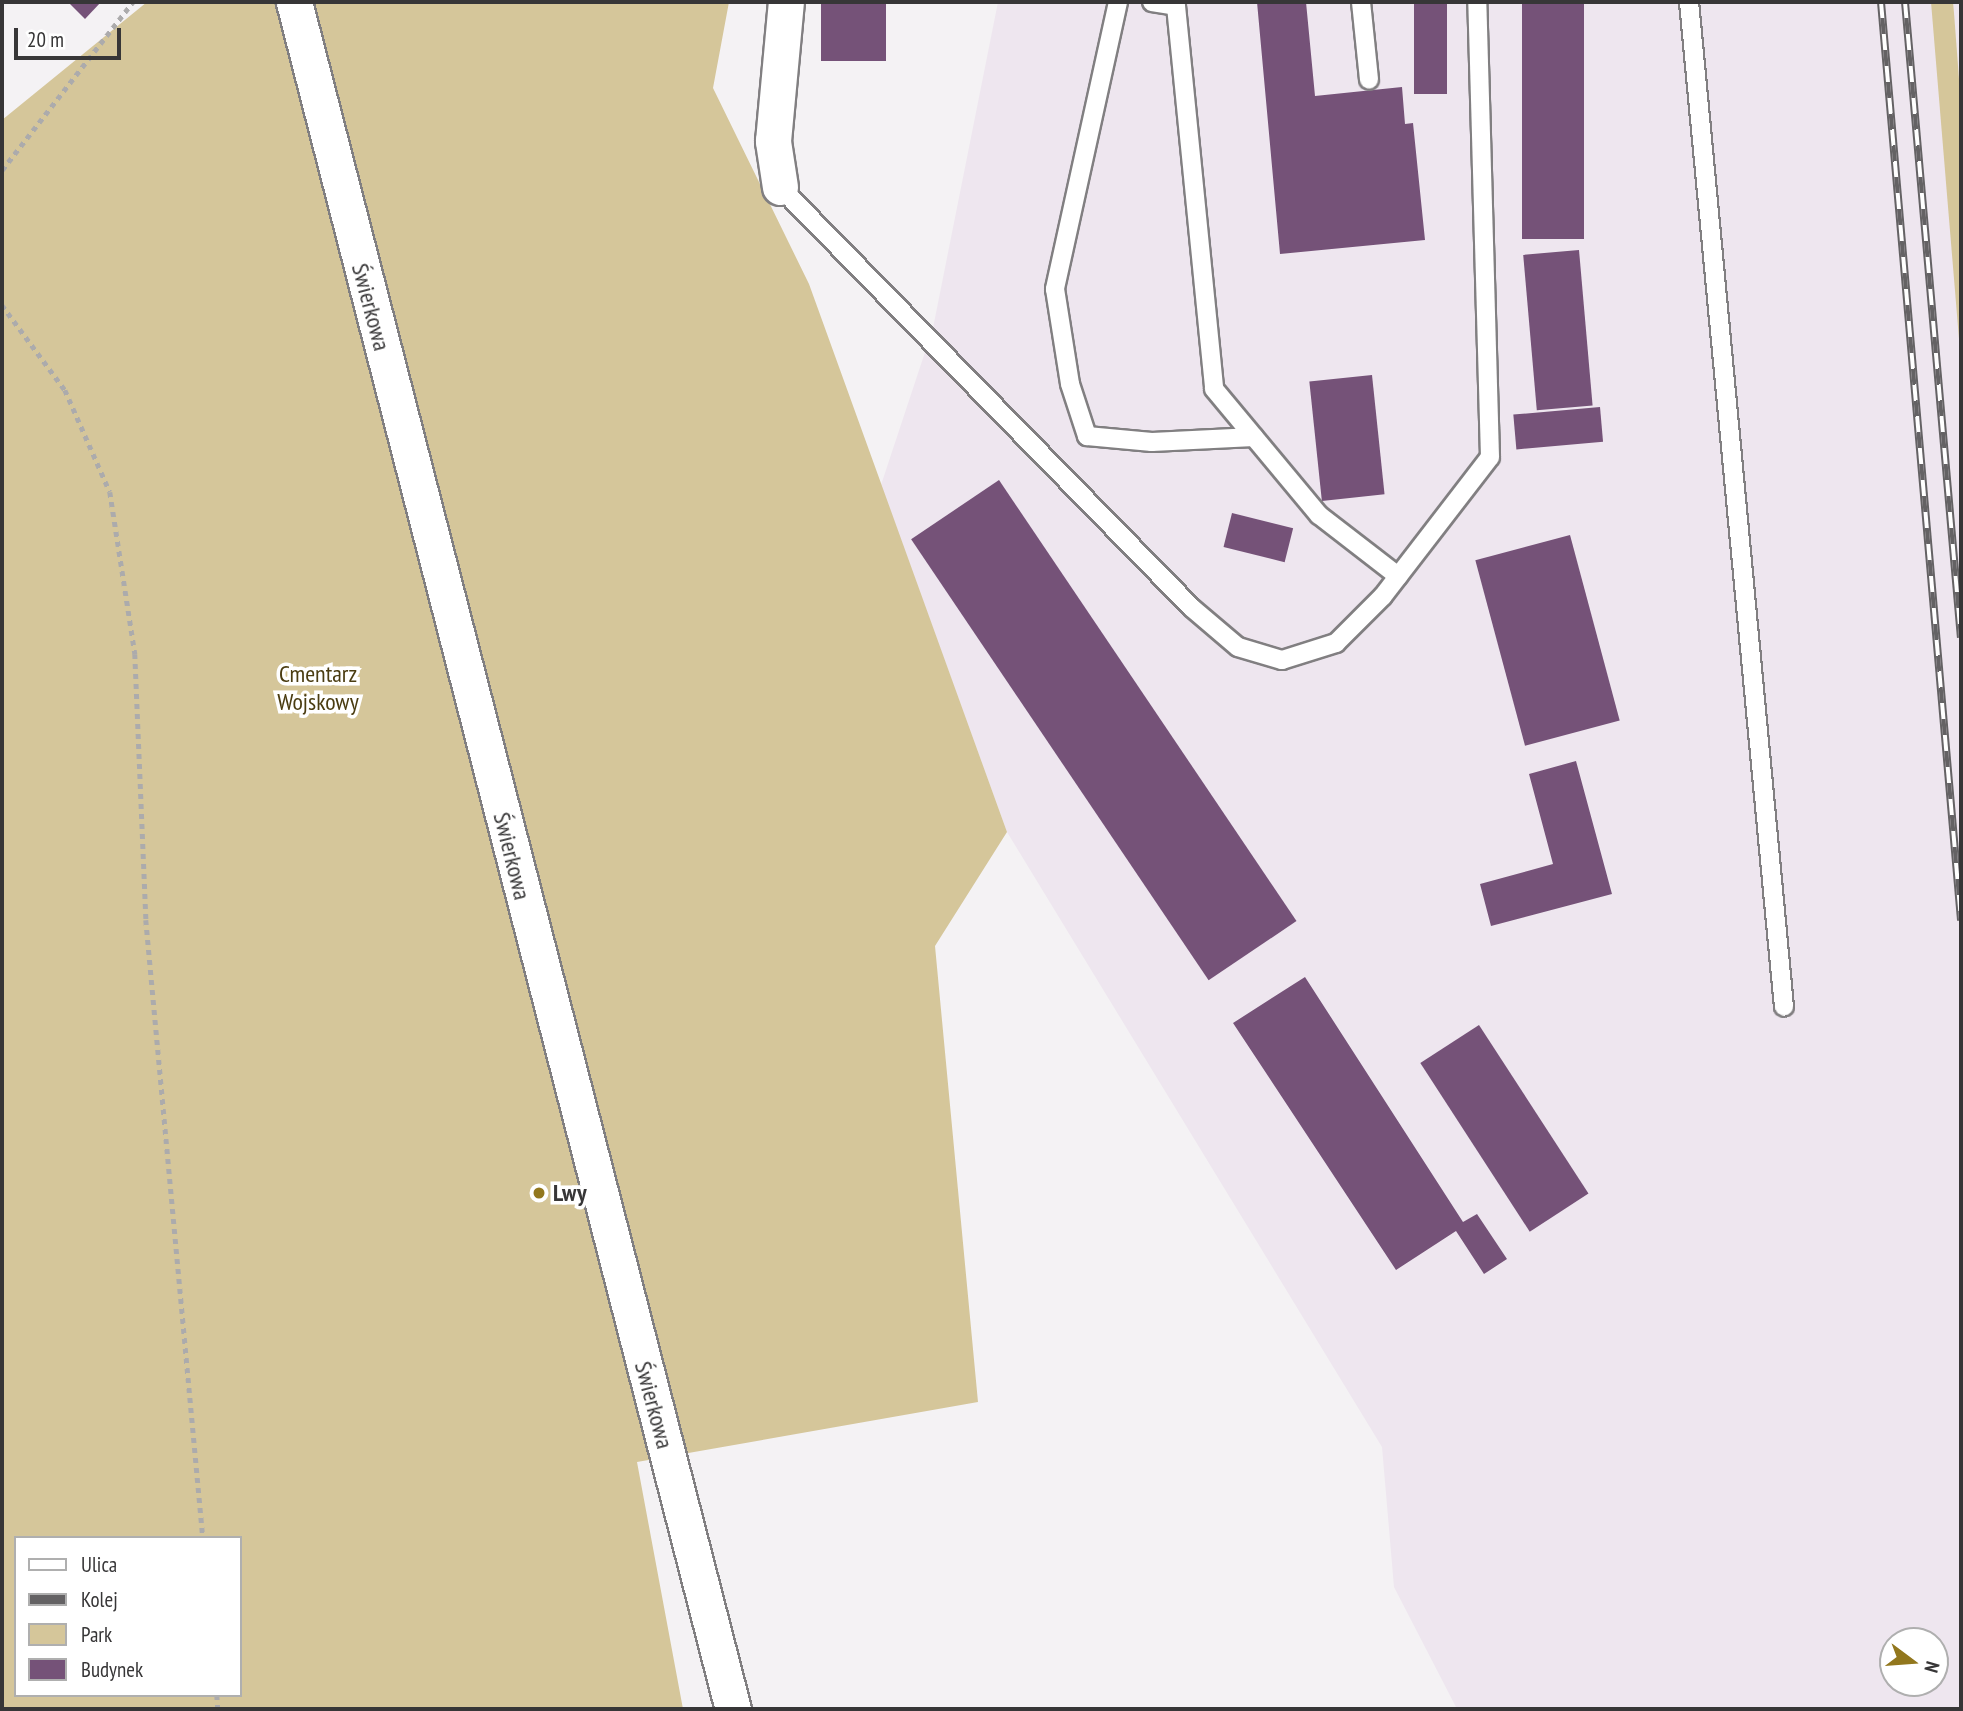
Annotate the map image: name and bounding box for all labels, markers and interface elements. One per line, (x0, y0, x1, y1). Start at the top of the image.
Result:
scale bar (18, 14, 124, 58)
text: 20 m (27, 26, 64, 53)
street label: Świerkowa (346, 260, 396, 354)
park label: Cmentarz Wojskowy (277, 660, 359, 716)
street label: Świerkowa (487, 809, 537, 903)
place label: Lwy (553, 1179, 587, 1207)
marker: Lwy (531, 1185, 547, 1201)
street label: Świerkowa (629, 1358, 679, 1452)
legend (14, 1536, 242, 1697)
text: Ulica (81, 1551, 117, 1578)
text: Kolej (81, 1586, 118, 1613)
text: Park (81, 1621, 112, 1648)
north arrow (1879, 1627, 1949, 1697)
text: Budynek (81, 1656, 143, 1683)
text: N (1919, 1659, 1945, 1675)

